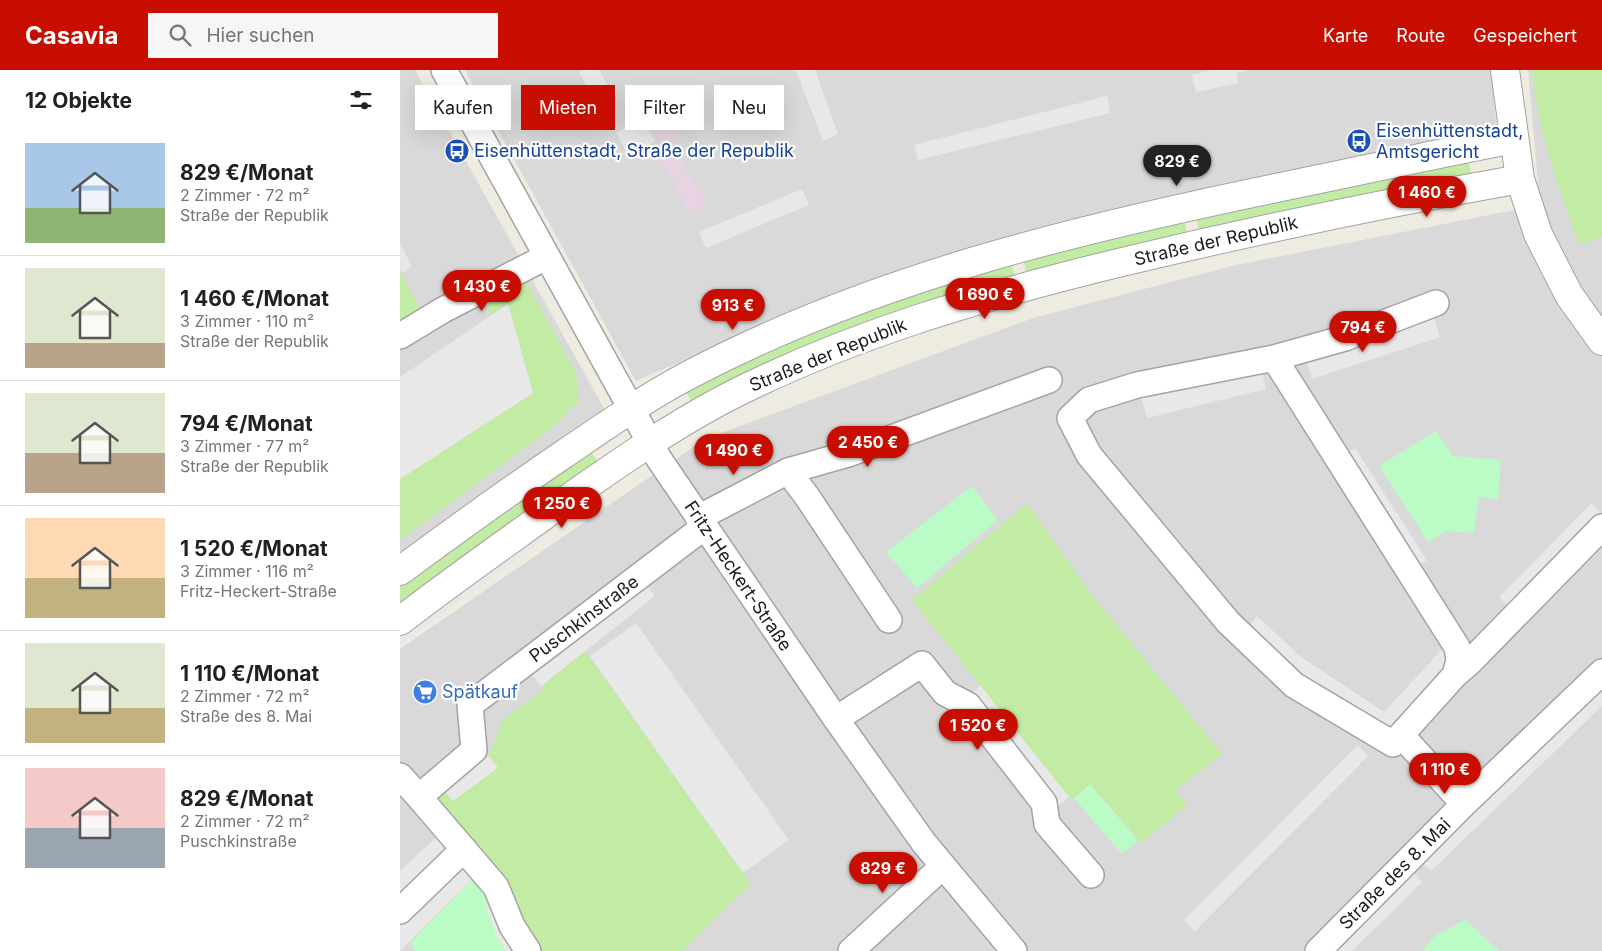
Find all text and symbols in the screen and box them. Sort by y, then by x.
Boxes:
search box [148,13,498,58]
text: Casavia [25,21,118,50]
icon: search [166,21,194,49]
text: Hier suchen [206,24,314,47]
text: Karte [1323,25,1368,46]
text: Route [1396,25,1445,46]
text: Gespeichert [1473,25,1577,46]
chip: Kaufen [415,85,511,130]
chip: Mieten [521,85,615,130]
chip: Filter [625,85,704,130]
chip: Neu [714,85,784,130]
icon: filters [347,86,375,114]
text: 12 Objekte [25,88,132,113]
place label: Eisenhüttenstadt, Amtsgericht [1376,120,1523,162]
bus stop icon: Eisenhüttenstadt, Amtsgericht [1346,128,1372,154]
bus stop icon: Eisenhüttenstadt, Straße der Republik [444,138,470,164]
place label: Eisenhüttenstadt, Straße der Republik [474,140,794,161]
pin: 829 € [1142,144,1212,187]
text: 829 € [1154,151,1200,171]
text: 829 €/Monat [180,160,313,185]
icon: home [65,163,125,223]
pin: 1 460 € [1381,176,1473,218]
text: 1 460 € [1398,182,1456,202]
text: 2 Zimmer · 72 m² [180,185,310,205]
text: Straße der Republik [180,205,329,225]
street label: Straße der Republik [1132,211,1300,270]
pin: 1 430 € [436,270,528,312]
text: 1 430 € [453,276,511,296]
pin: 1 690 € [939,278,1031,320]
text: 1 690 € [957,284,1014,304]
text: 1 460 €/Monat [180,286,329,311]
icon: home [65,288,125,348]
pin: 913 € [698,288,768,331]
text: 913 € [712,295,754,315]
pin: 794 € [1328,310,1398,353]
text: 3 Zimmer · 110 m² [180,311,314,331]
street label: Straße der Republik [746,313,909,396]
text: 794 € [1340,317,1386,337]
text: Straße der Republik [180,331,329,351]
text: 794 €/Monat [180,411,313,436]
icon: home [65,413,125,473]
pin: 2 450 € [822,426,914,468]
text: 2 450 € [838,432,898,452]
pin: 1 490 € [688,434,780,476]
text: 3 Zimmer · 77 m² [180,436,309,456]
text: 1 490 € [705,440,763,460]
text: Straße der Republik [180,456,329,476]
pin: 1 250 € [516,486,608,529]
text: 1 250 € [534,493,590,513]
street label: Fritz-Heckert-Straße [680,497,796,655]
text: 1 520 €/Monat [180,536,328,561]
icon: home [65,538,125,598]
text: 3 Zimmer · 116 m² [180,561,314,581]
street label: Puschkinstraße [525,571,642,666]
text: Fritz-Heckert-Straße [180,581,337,601]
text: 1 110 €/Monat [180,661,319,686]
icon: home [65,663,125,723]
supermarket icon: Spätkauf [412,679,438,705]
place label: Spätkauf [442,681,518,702]
text: 2 Zimmer · 72 m² [180,686,310,706]
text: Straße des 8. Mai [180,706,312,726]
pin: 1 520 € [932,708,1024,751]
text: 1 520 € [950,715,1006,735]
pin: 1 110 € [1399,752,1491,795]
text: 1 110 € [1420,759,1470,779]
text: 829 €/Monat [180,786,313,811]
icon: home [65,788,125,848]
text: 2 Zimmer · 72 m² [180,811,310,831]
street label: Straße des 8. Mai [1335,814,1455,934]
text: Puschkinstraße [180,831,297,851]
pin: 829 € [848,852,918,894]
text: 829 € [860,858,906,878]

